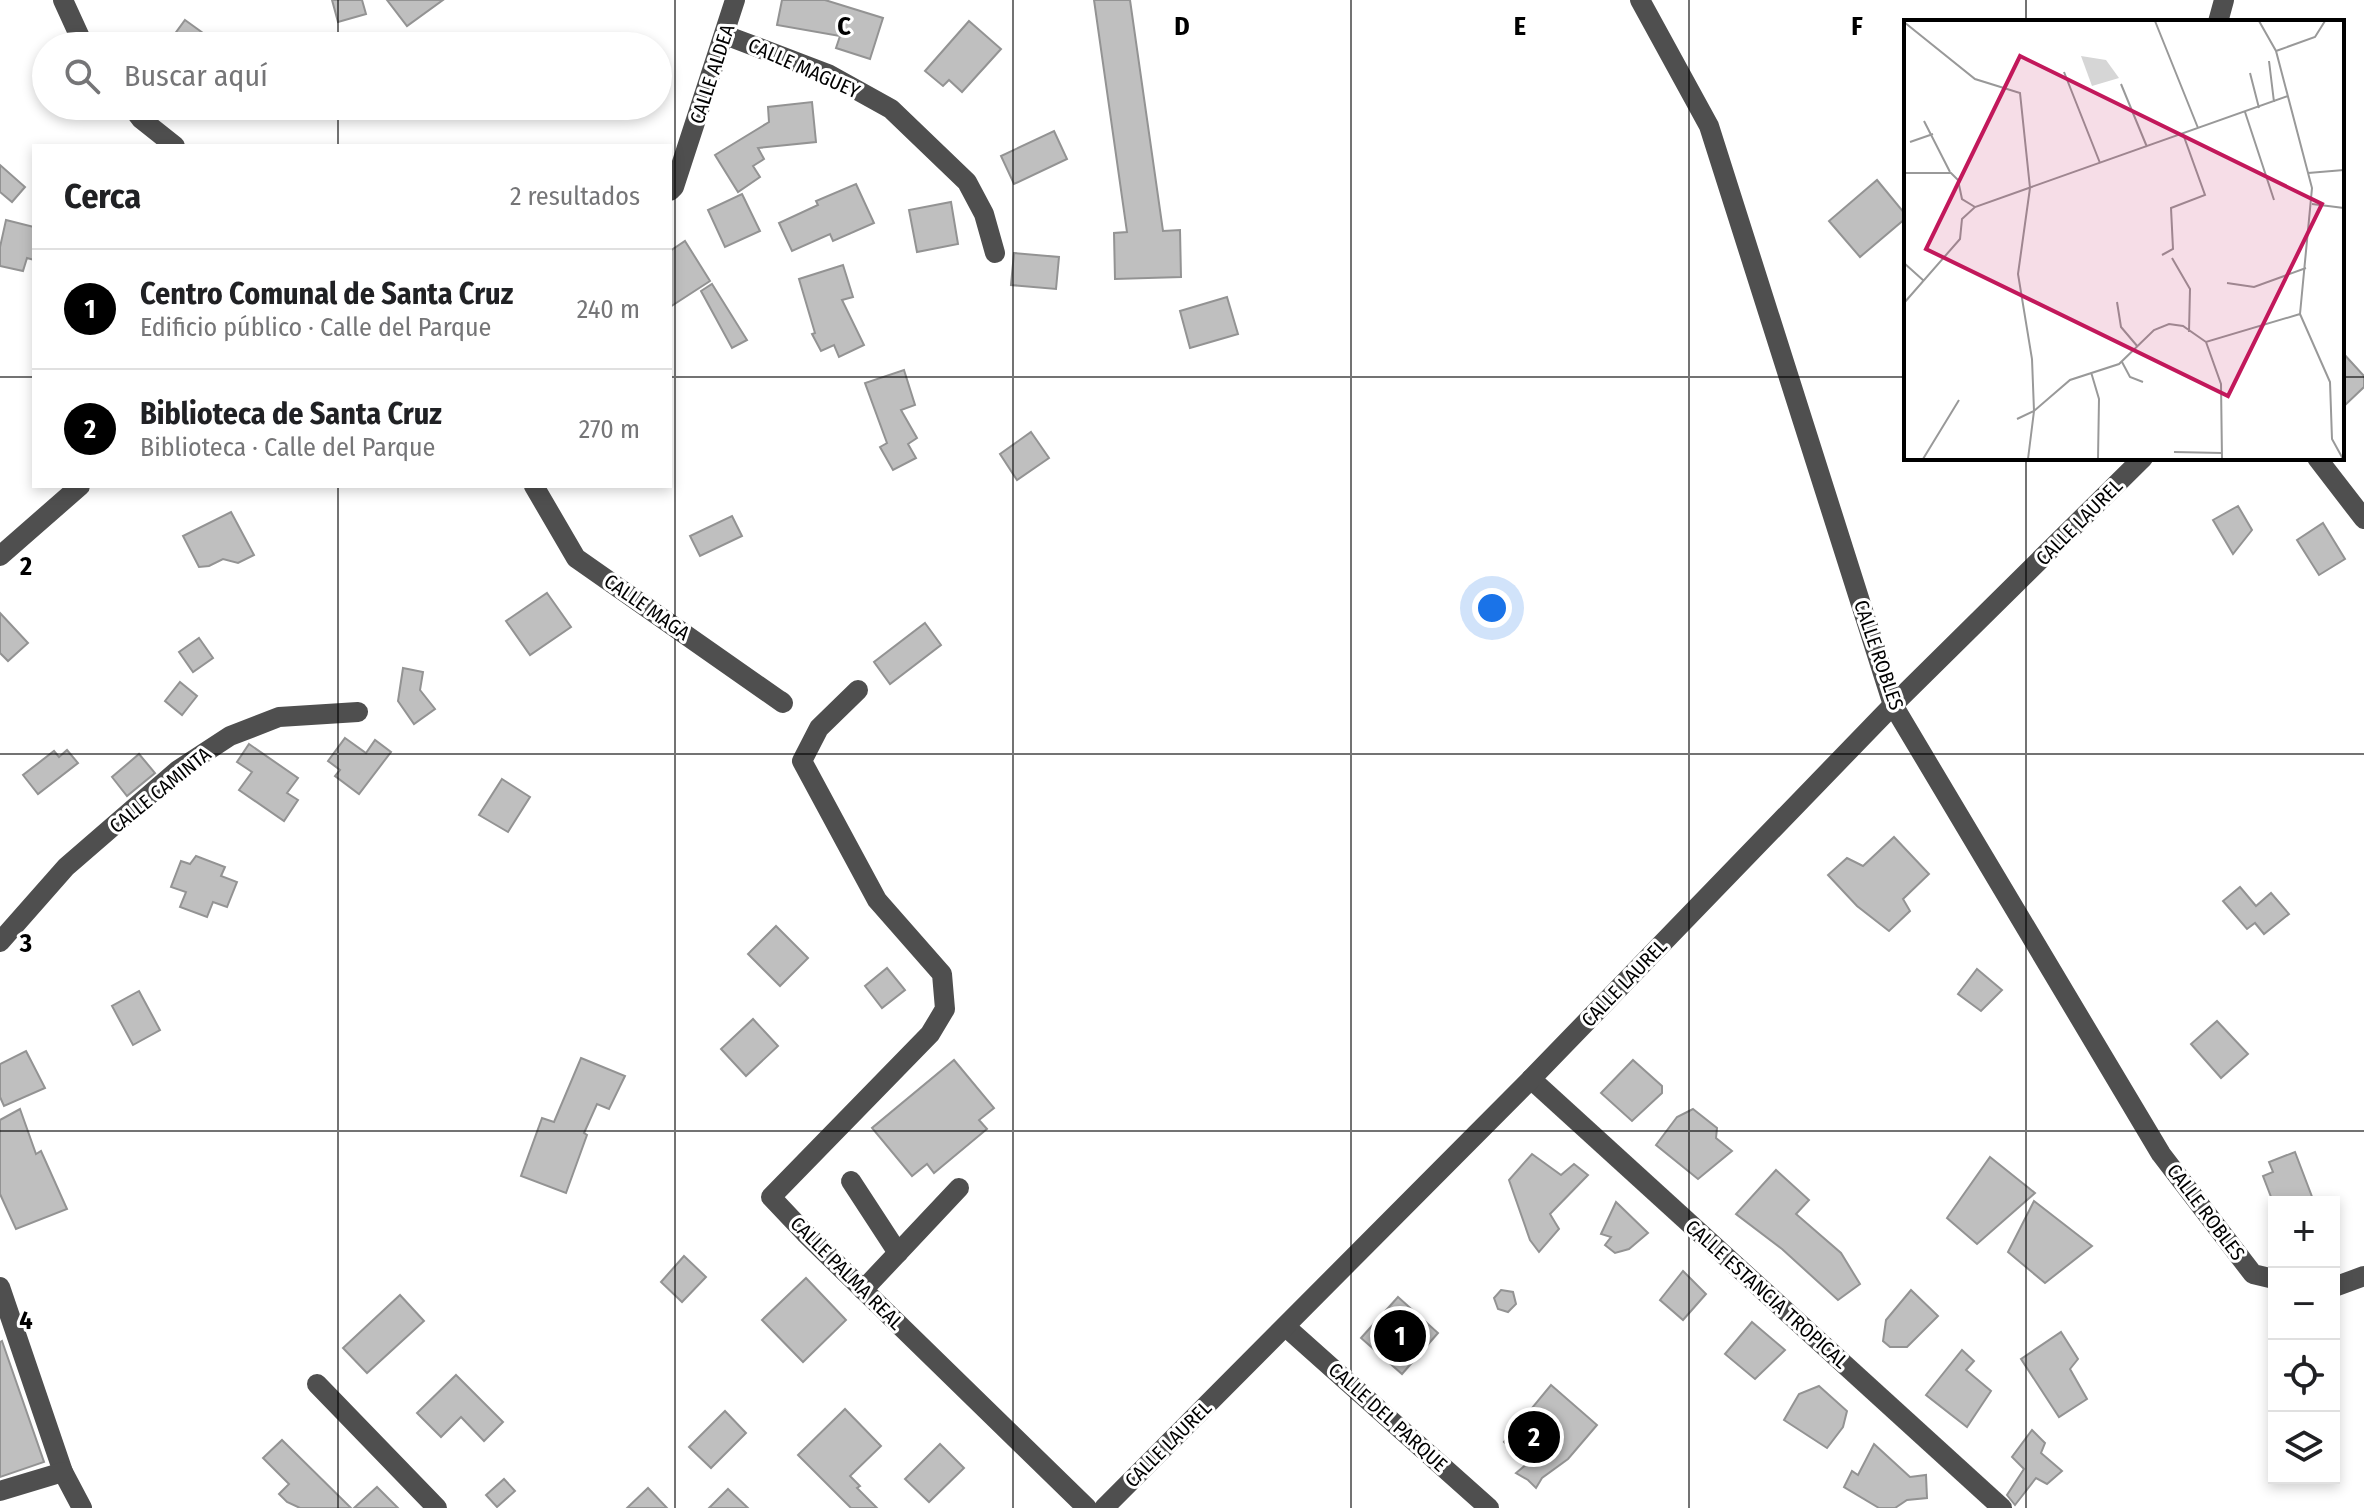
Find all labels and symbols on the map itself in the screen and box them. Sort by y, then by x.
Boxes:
text: C [837,11,851,42]
text: D [1174,11,1190,42]
text: E [1514,11,1526,42]
text: F [1851,11,1863,42]
inset map [1904,20,2344,460]
street label: CALLE ALDEA [685,21,740,127]
street label: CALLE MAGUEY [745,33,863,103]
street label: CALLE LAUREL [2031,474,2127,570]
text: 2 [19,551,32,582]
street label: CALLE MAGA [600,569,695,645]
your location [1472,588,1512,628]
street label: CALLE ROBLES [1849,597,1909,713]
street label: CALLE CAMINTA [104,742,216,838]
text: 3 [19,928,32,959]
street label: CALLE LAUREL [1576,934,1672,1032]
street label: CALLE ROBLES [2162,1159,2250,1265]
street label: CALLE PALMA REAL [785,1211,909,1335]
street label: CALLE ESTANCIA TROPICAL [1681,1215,1853,1373]
text: 4 [19,1305,33,1336]
pin: 1 [1374,1306,1426,1366]
street label: CALLE DEL PARQUE [1324,1357,1452,1477]
street label: CALLE LAUREL [1120,1396,1216,1492]
pin: 2 [1508,1407,1560,1467]

